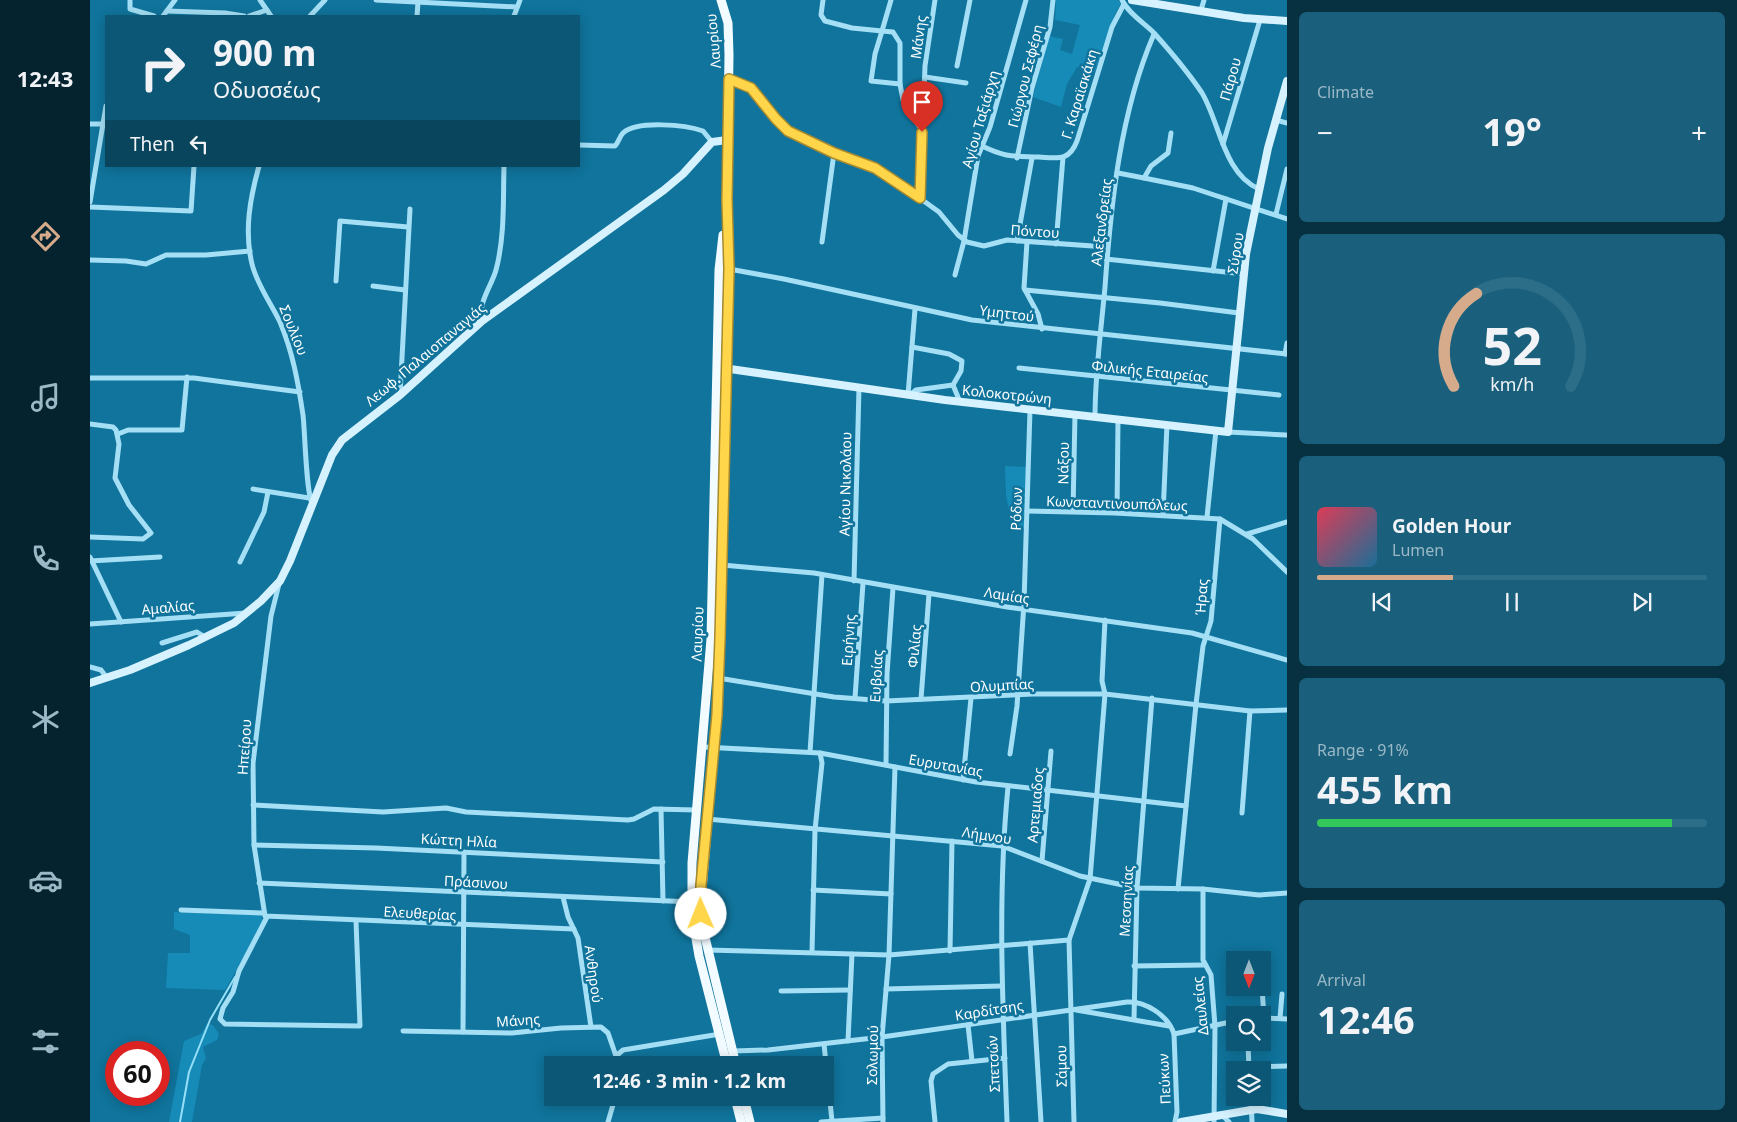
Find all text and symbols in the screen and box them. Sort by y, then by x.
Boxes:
street label: Λαυρίου [701,13,725,69]
street label: Μάνης [906,14,930,60]
street label: Γιώργου Σεφέρη [1003,22,1047,130]
text: 900 m [213,29,316,76]
icon: right [130,35,195,100]
street label: Γ. Καραϊσκάκη [1056,47,1102,141]
street label: Πάρου [1215,55,1245,103]
text: 12:43 [17,63,73,93]
street label: Αγίου Ταξιάρχη [957,68,1003,170]
text: Οδυσσέως [213,74,321,104]
pin [901,81,943,132]
text: Climate [1317,81,1374,103]
icon: arrive [908,88,936,116]
text: 19° [1482,105,1542,157]
text: − [1317,113,1333,151]
text: + [1691,113,1707,151]
icon: left [185,130,213,158]
text: Then [130,131,175,157]
street label: Αλεξανδρείας [1086,177,1116,267]
icon: directions [28,219,63,254]
street label: Πόντου [1010,220,1060,242]
street label: Σύρου [1222,231,1248,275]
street label: Λεωφ. Παλαιοπαναγιάς [361,298,489,410]
street label: Υμηττού [979,300,1035,326]
street label: Σουλίου [275,302,313,358]
text: 52 [1482,309,1542,380]
street label: Φιλικής Εταιρείας [1091,355,1209,387]
text: km/h [1490,372,1534,396]
icon: music [28,380,63,415]
street label: Κολοκοτρώνη [961,380,1053,408]
street label: Αγίου Νικολάου [835,432,855,536]
street label: Νάξου [1053,442,1073,484]
street label: Ρόδων [1006,487,1026,531]
street label: Κωνσταντινουπόλεως [1046,491,1188,515]
text: Golden Hour [1392,513,1511,539]
text: Lumen [1392,539,1444,561]
icon: phone [28,541,63,576]
street label: Ήρας [1190,578,1212,616]
street label: Λαμίας [983,582,1031,608]
icon: previous [1368,588,1396,616]
icon: pause [1498,588,1526,616]
icon: next [1628,588,1656,616]
street label: Αμαλίας [141,595,196,619]
street label: Λαυρίου [687,606,707,662]
street label: Ειρήνης [837,613,859,667]
street label: Φιλίας [903,623,925,668]
street label: Ευβοίας [865,649,887,703]
street label: Ολυμπίας [969,674,1035,696]
icon: climate [28,702,63,737]
street label: Ηπείρου [233,718,255,776]
text: Range · 91% [1317,739,1409,761]
street label: Ευρυτανίας [907,749,985,781]
text: 455 km [1317,763,1453,815]
street label: Αρτεμιαδος [1022,766,1048,843]
street label: Λήμνου [961,822,1013,848]
street label: Κώττη Ηλία [420,829,498,851]
icon: car [28,863,63,898]
street label: Μεσσηνίας [1115,865,1137,937]
street label: Πράσινου [443,871,509,893]
position arrow [674,887,726,939]
street label: Ελευθερίας [383,902,457,924]
street label: Ανθηρού [581,944,607,1004]
north arrow [1226,951,1271,996]
map controls [1226,951,1271,1106]
text: Arrival [1317,969,1366,991]
street label: Δαυλείας [1187,975,1213,1036]
text: 12:46 [1317,993,1415,1045]
street label: Καρδίτσης [953,995,1025,1025]
button: search [1226,1006,1271,1051]
street label: Μάνης [495,1009,541,1031]
icon: filters [28,1024,63,1059]
street label: Σολωμού [862,1025,882,1085]
street label: Σπετσών [982,1035,1004,1093]
speed limit sign: 60 [105,1041,170,1106]
street label: Σάμου [1051,1045,1071,1087]
street label: Πεύκων [1153,1053,1175,1105]
button: layers [1226,1061,1271,1106]
text: 12:46 · 3 min · 1.2 km [592,1068,786,1094]

